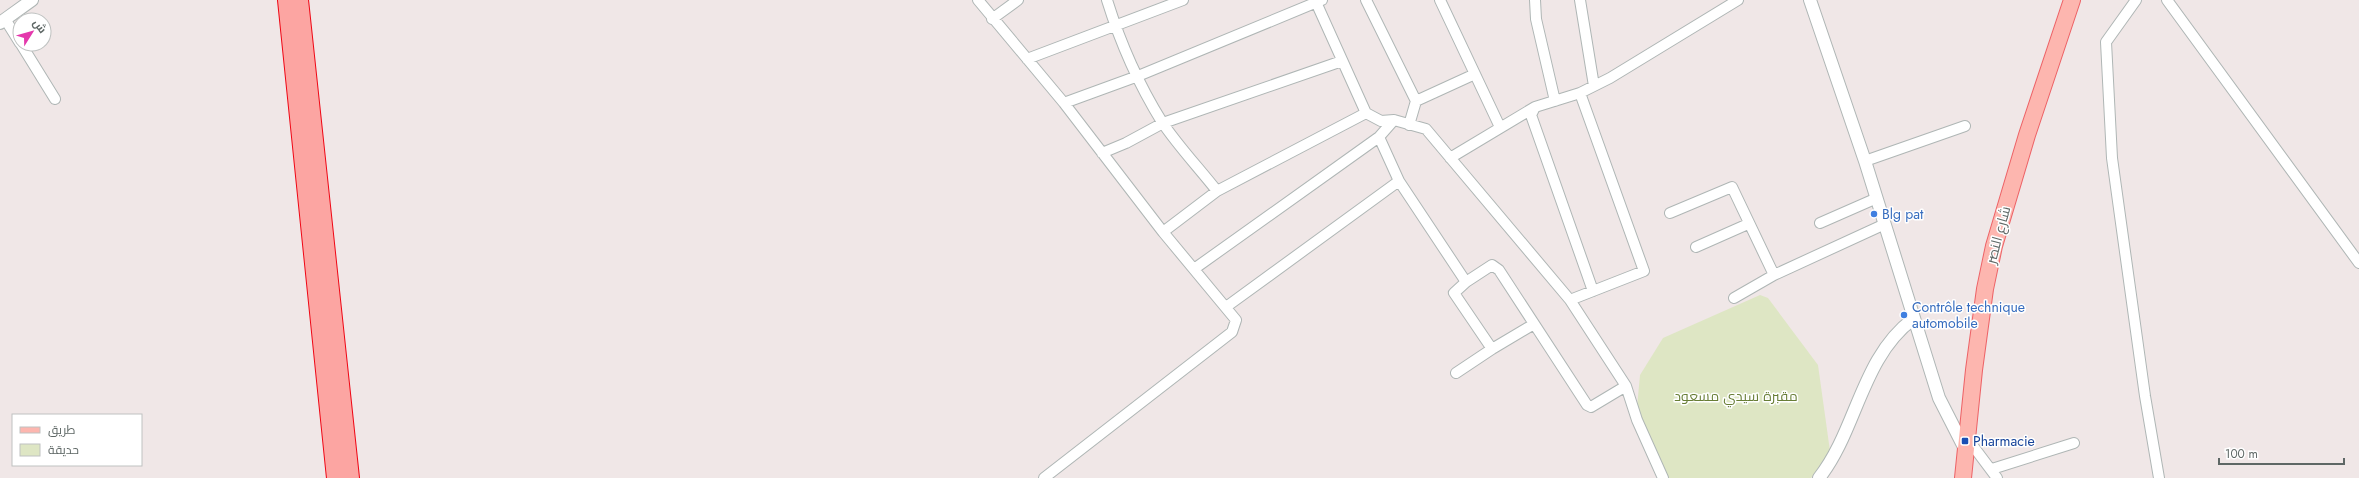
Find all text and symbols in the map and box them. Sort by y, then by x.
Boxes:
north arrow [12,12,52,52]
text: ش [29,16,51,36]
place label: Blg pat [1882,204,1924,224]
street label: شارع النصر [1980,204,2015,267]
marker: Blg pat [1869,209,1879,219]
place label: Contrôle technique automobile [1912,297,2025,333]
marker: Contrôle technique automobile [1899,310,1909,320]
park label: مقبرة سيدي مسعود [1674,386,1798,408]
legend [12,414,142,466]
text: طريق [48,421,76,439]
place label: Pharmacie [1973,431,2035,451]
marker: Pharmacie [1960,436,1970,446]
scale bar [2219,440,2344,466]
text: حديقة [48,441,79,459]
text: 100 m [2225,445,2258,463]

